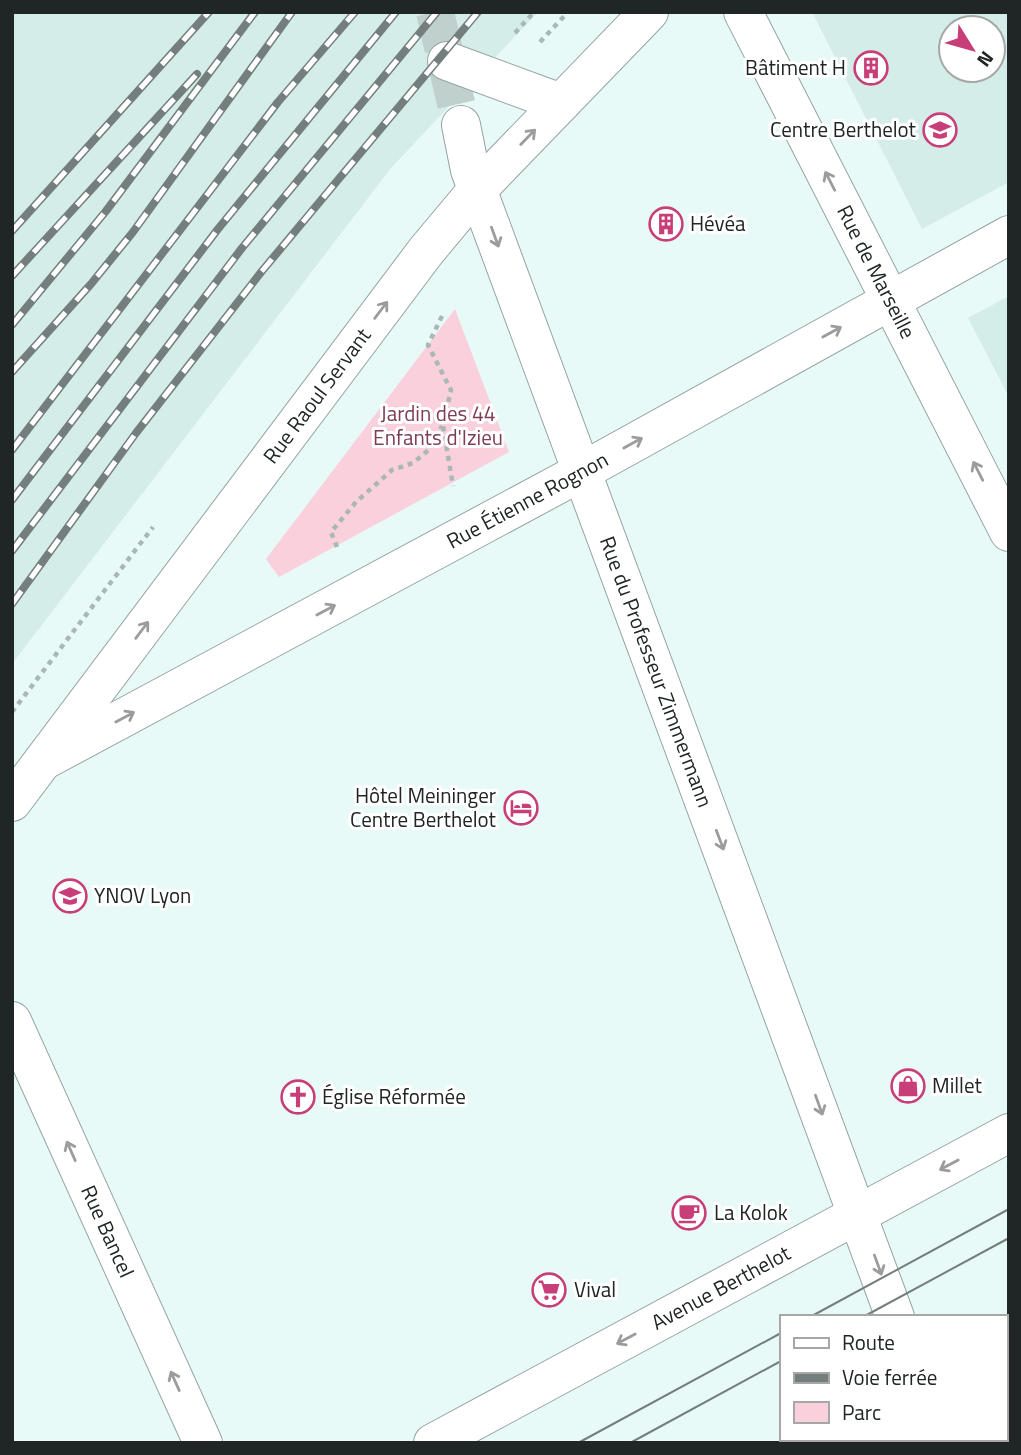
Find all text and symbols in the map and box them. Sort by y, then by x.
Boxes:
north arrow [937,14,1007,84]
text: N [970,46,1002,74]
building icon: Bâtiment H [852,49,890,87]
place label: Bâtiment H [745,51,846,83]
school or university icon: Centre Berthelot [921,111,959,149]
place label: Centre Berthelot [770,113,917,145]
one-way arrow [520,129,537,146]
one-way arrow [822,172,836,192]
street label: Rue de Marseille [829,199,924,344]
building icon: Hévéa [647,205,685,243]
place label: Hévéa [690,207,746,239]
one-way arrow [489,226,502,248]
one-way arrow [373,301,388,320]
street label: Rue Raoul Servant [255,320,378,470]
one-way arrow [821,325,842,338]
park label: Jardin des 44 Enfants d'Izieu [373,397,503,453]
one-way arrow [622,436,643,449]
street label: Rue Étienne Rognon [440,443,614,556]
one-way arrow [970,461,984,482]
street label: Rue du Professeur Zimmermann [592,531,722,811]
one-way arrow [315,602,335,616]
one-way arrow [134,621,149,640]
one-way arrow [114,710,135,723]
place label: Hôtel Meininger Centre Berthelot [350,779,497,835]
hotel icon: Hôtel Meininger Centre Berthelot [502,789,540,827]
one-way arrow [714,829,727,851]
school or university icon: YNOV Lyon [51,877,89,915]
place label: YNOV Lyon [94,879,191,911]
shop icon: Millet [889,1067,927,1105]
place label: Millet [932,1069,982,1101]
church icon: Église Réformée [279,1078,317,1116]
place label: Église Réformée [322,1080,466,1112]
one-way arrow [813,1093,826,1115]
one-way arrow [64,1141,77,1162]
one-way arrow [939,1159,960,1173]
street label: Rue Bancel [73,1180,143,1283]
cafe icon: La Kolok [670,1194,708,1232]
place label: La Kolok [714,1196,788,1228]
street label: Avenue Berthelot [645,1236,796,1338]
one-way arrow [873,1254,885,1276]
supermarket icon: Vival [530,1271,568,1309]
place label: Vival [574,1273,616,1305]
legend [780,1315,1007,1441]
text: Route [842,1326,895,1358]
one-way arrow [617,1333,637,1347]
text: Voie ferrée [842,1361,937,1393]
one-way arrow [168,1370,181,1392]
text: Parc [842,1396,881,1428]

